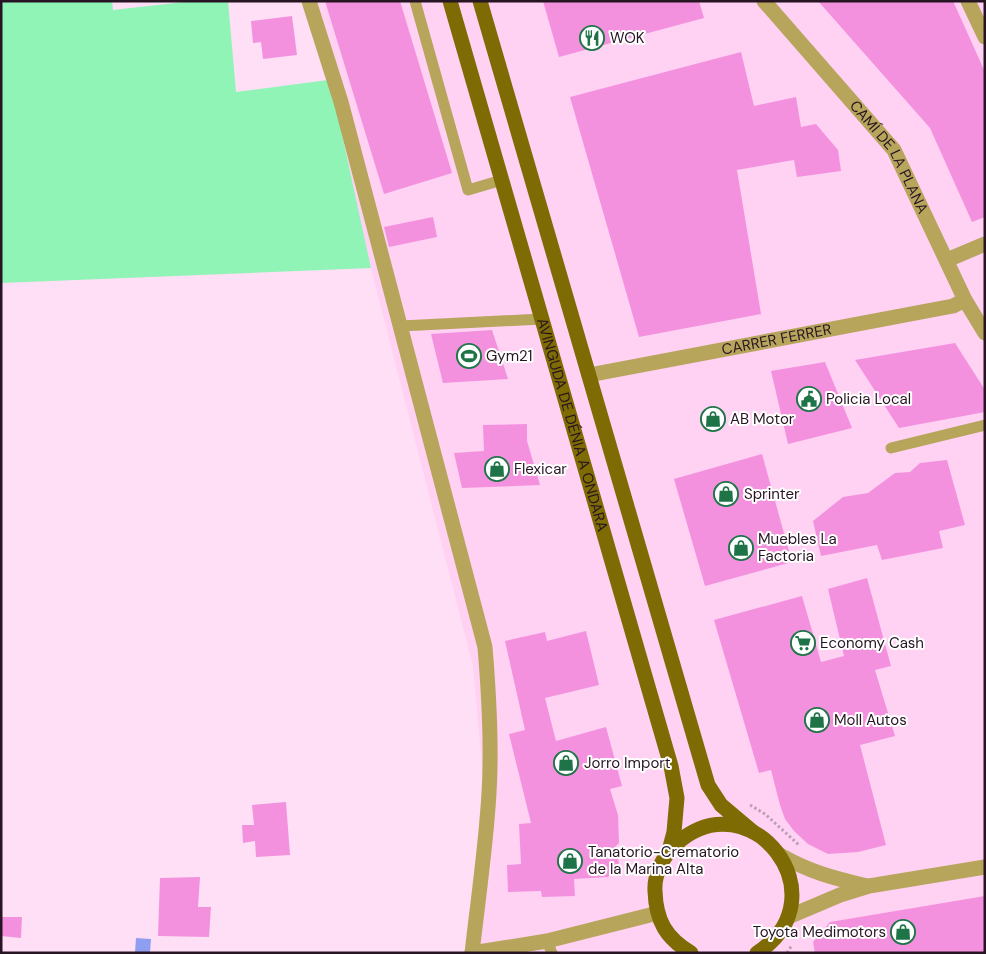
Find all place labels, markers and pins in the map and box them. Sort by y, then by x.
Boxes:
restaurant icon: WOK [579,25,605,51]
place label: WOK [610,28,645,48]
sports icon: Gym21 [456,343,482,369]
place label: Gym21 [486,346,532,366]
public building icon: Policia Local [796,386,822,412]
place label: Policia Local [826,389,911,409]
shop icon: AB Motor [700,406,726,432]
place label: AB Motor [730,409,795,429]
shop icon: Flexicar [484,456,510,482]
place label: Flexicar [514,459,567,479]
shop icon: Sprinter [713,481,739,507]
place label: Sprinter [744,484,800,504]
place label: Muebles La Factoria [758,529,837,566]
shop icon: Muebles La Factoria [728,535,754,561]
supermarket icon: Economy Cash [790,630,816,656]
place label: Economy Cash [820,633,924,653]
shop icon: Moll Autos [804,707,830,733]
place label: Moll Autos [834,710,907,730]
shop icon: Jorro Import [553,750,579,776]
place label: Jorro Import [584,753,671,773]
place label: Tanatorio-Crematorio de la Marina Alta [588,842,739,879]
shop icon: Tanatorio-Crematorio de la Marina Alta [557,848,583,874]
shop icon: Toyota Medimotors [890,919,916,945]
place label: Toyota Medimotors [753,922,886,942]

